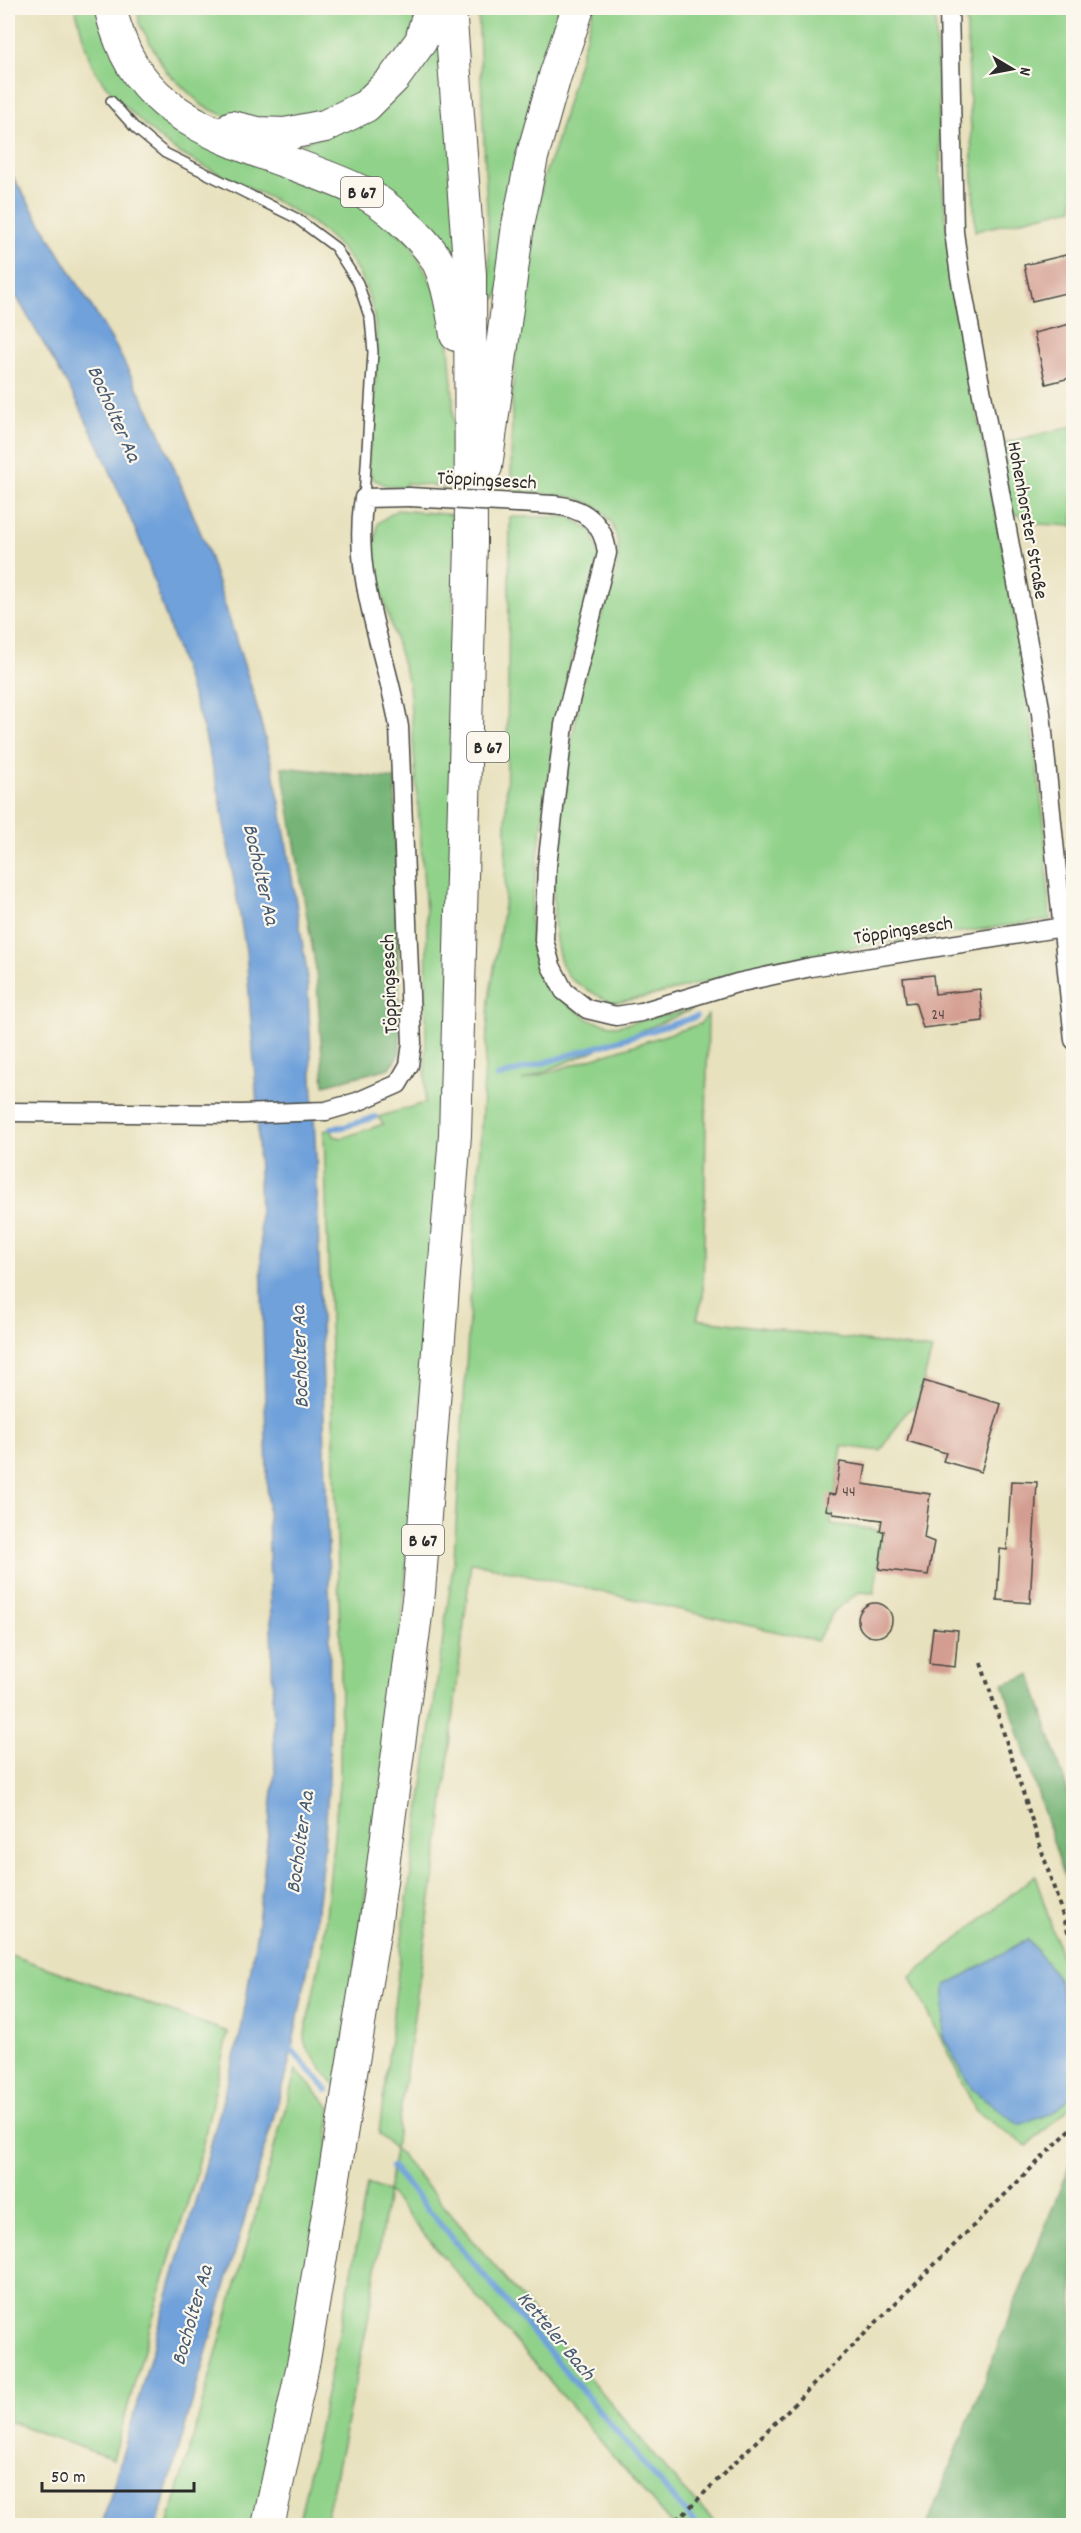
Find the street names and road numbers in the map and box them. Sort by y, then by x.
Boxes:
road number: B 67 [341,177,383,207]
street label: Hohenhorster Straße [998,439,1054,602]
street label: Töppingsesch [436,465,537,499]
road number: B 67 [467,732,509,762]
street label: Töppingsesch [852,910,955,954]
street label: Töppingsesch [375,934,407,1034]
road number: B 67 [402,1525,444,1555]

